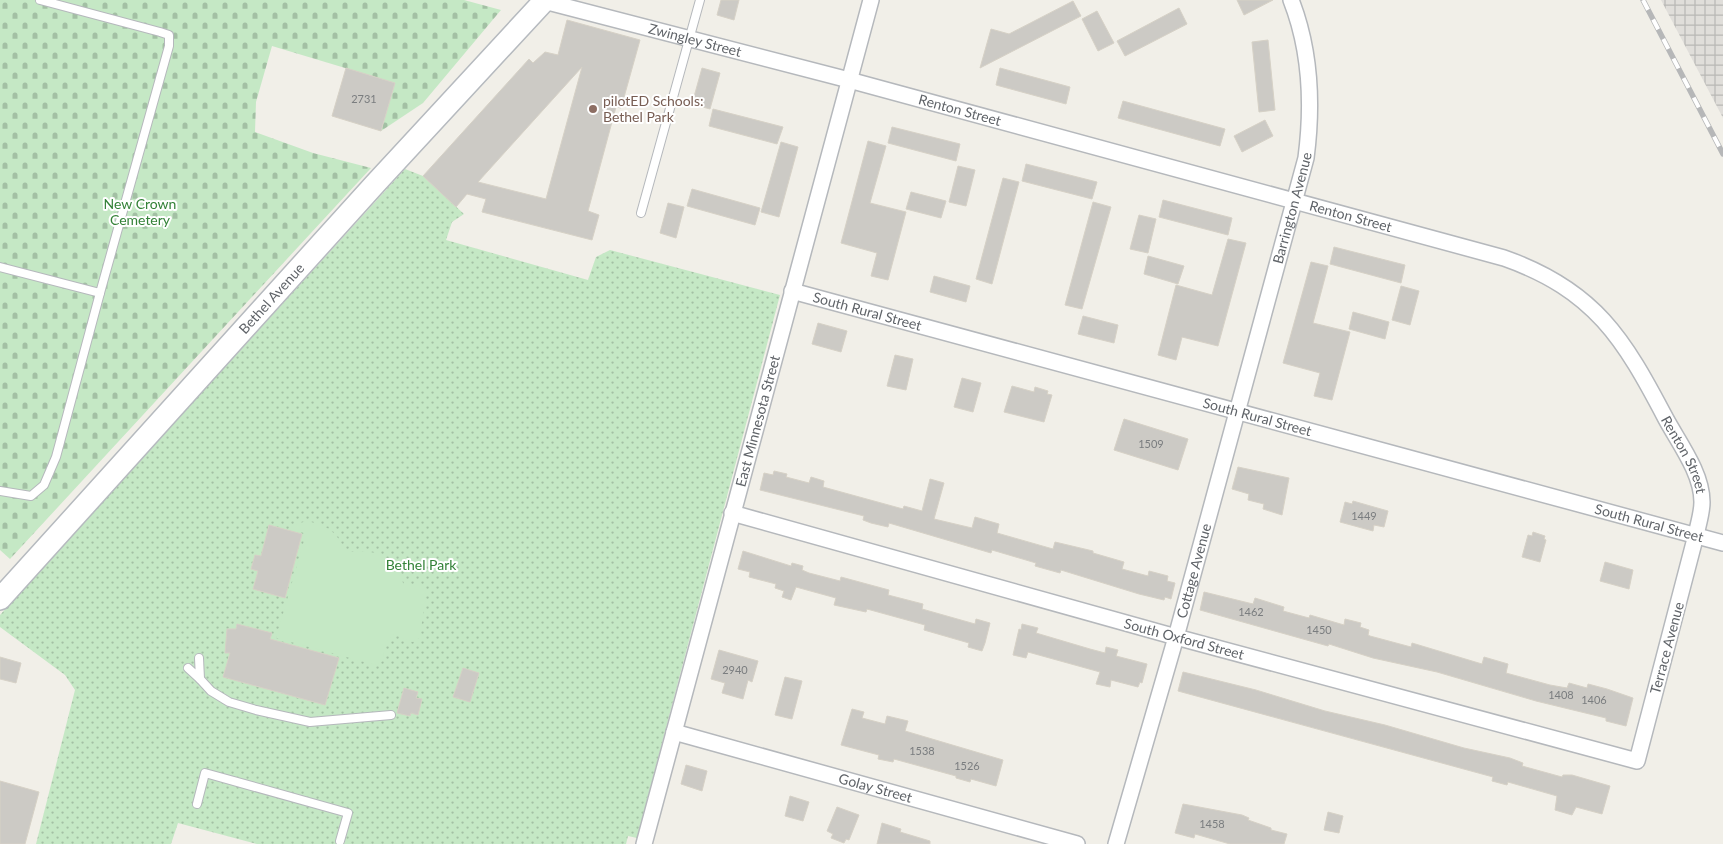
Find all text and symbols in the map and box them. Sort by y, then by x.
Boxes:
street label: Zwingley Street [647,19,743,60]
street label: Renton Street [917,90,1003,129]
house number: 2731 [351,92,377,105]
place label: pilotED Schools: Bethel Park [603,92,703,125]
marker: pilotED Schools: Bethel Park [587,103,599,115]
street label: Barrington Avenue [1269,151,1315,266]
park label: New Crown Cemetery [104,195,176,228]
street label: Renton Street [1308,197,1394,235]
street label: Bethel Avenue [235,259,307,337]
street label: South Rural Street [811,288,924,334]
street label: East Minnesota Street [731,353,783,488]
street label: South Rural Street [1201,394,1314,439]
street label: Renton Street [1658,413,1710,495]
house number: 1509 [1138,437,1164,450]
street label: South Rural Street [1593,500,1705,545]
house number: 1449 [1351,509,1377,522]
street label: Cottage Avenue [1172,521,1214,620]
park label: Bethel Park [386,556,457,573]
street label: Terrace Avenue [1646,600,1687,696]
house number: 1462 [1238,605,1264,618]
street label: South Oxford Street [1122,614,1246,663]
house number: 1450 [1306,623,1332,636]
house number: 2940 [722,663,748,676]
house number: 1408 [1548,688,1574,701]
house number: 1406 [1581,693,1607,706]
house number: 1538 [909,744,935,757]
house number: 1526 [954,759,980,772]
street label: Golay Street [837,769,914,806]
house number: 1458 [1199,817,1225,830]

